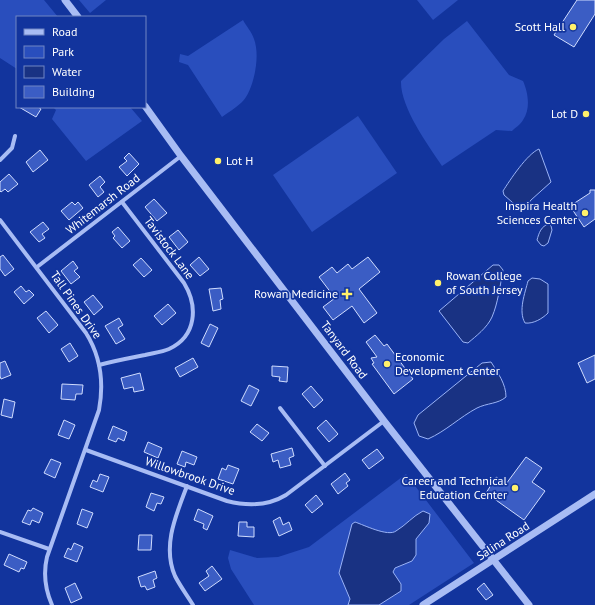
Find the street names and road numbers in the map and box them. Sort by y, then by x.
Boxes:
street label: Whitemarsh Road [63,170,143,237]
street label: Tavistock Lane [141,213,198,282]
street label: Tall Pines Drive [48,268,105,341]
street label: Tanyard Road [318,318,371,382]
street label: Willowbrook Drive [143,453,237,498]
street label: Salina Road [473,518,532,563]

